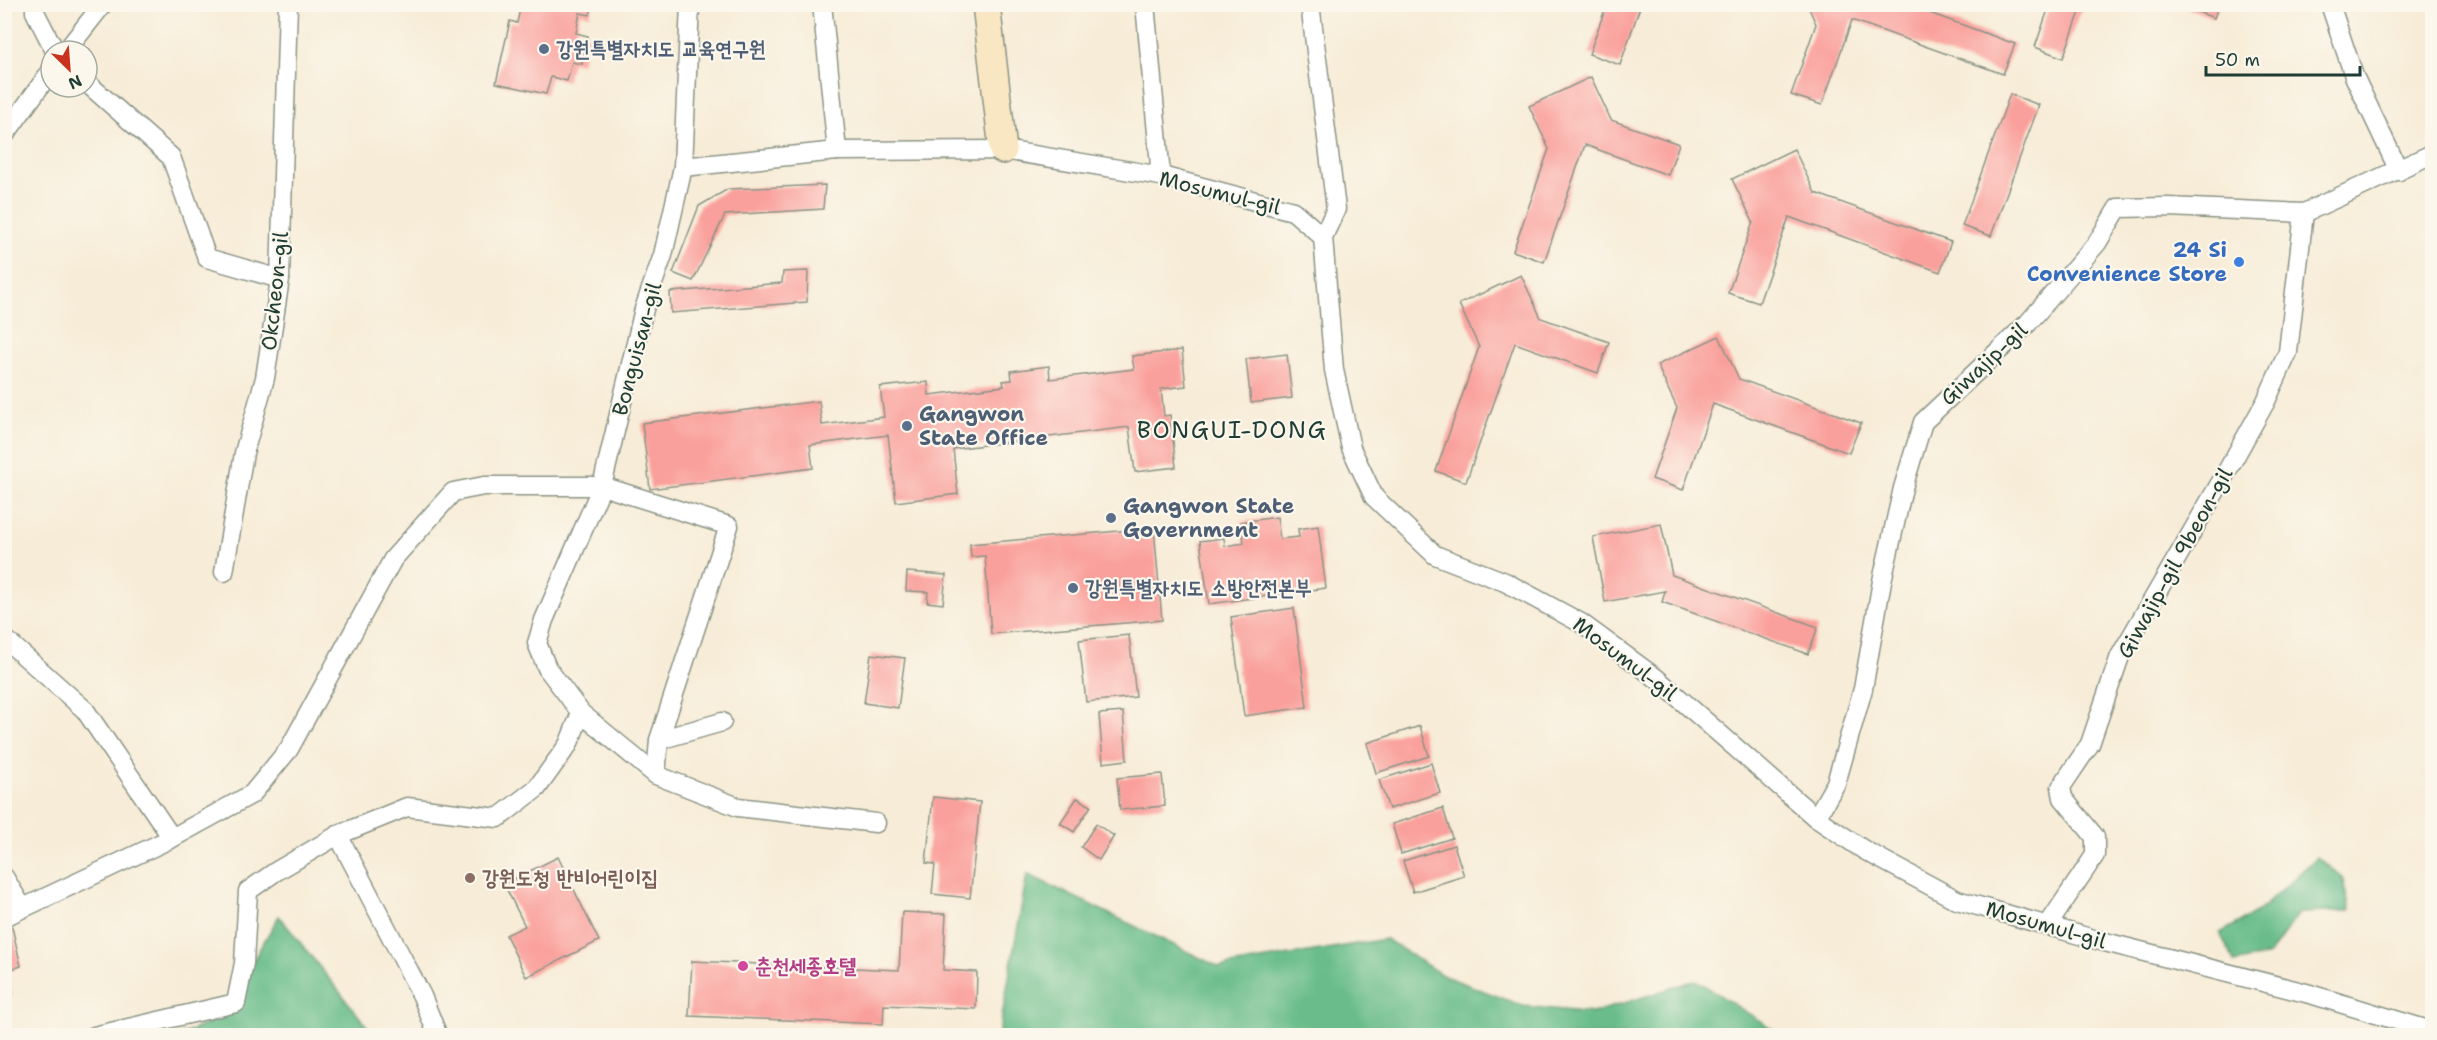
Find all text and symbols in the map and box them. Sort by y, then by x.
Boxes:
place label: 강원특별자치도 교육연구원 [556,35,766,63]
north arrow [39,39,99,99]
scale bar [2206,39,2360,77]
marker: 강원특별자치도 교육연구원 [537,42,551,56]
text: 50 m [2215,48,2260,72]
text: N [65,70,85,94]
street label: Mosumul-gil [1156,164,1284,222]
street label: Okcheon-gil [255,229,295,352]
place label: 24 Si Convenience Store [2027,236,2227,288]
marker: 24 Si Convenience Store [2232,255,2246,269]
street label: Bonguisan-gil [606,278,668,419]
street label: Giwajip-gil [1934,316,2034,412]
place label: Gangwon State Office [919,400,1048,452]
district label: BONGUI-DONG [1137,414,1327,446]
marker: Gangwon State Office [900,419,914,433]
street label: Giwajip-gil 9beon-gil [2111,462,2239,663]
place label: Gangwon State Government [1123,492,1294,544]
marker: Gangwon State Government [1104,511,1118,525]
place label: 강원특별자치도 소방안전본부 [1085,574,1312,602]
marker: 강원특별자치도 소방안전본부 [1066,581,1080,595]
street label: Mosumul-gil [1567,610,1684,708]
place label: 강원도청 반비어린이집 [482,864,658,892]
marker: 강원도청 반비어린이집 [463,871,477,885]
street label: Mosumul-gil [1982,894,2110,956]
place label: 춘천세종호텔 [755,952,856,980]
marker: 춘천세종호텔 [736,959,750,973]

